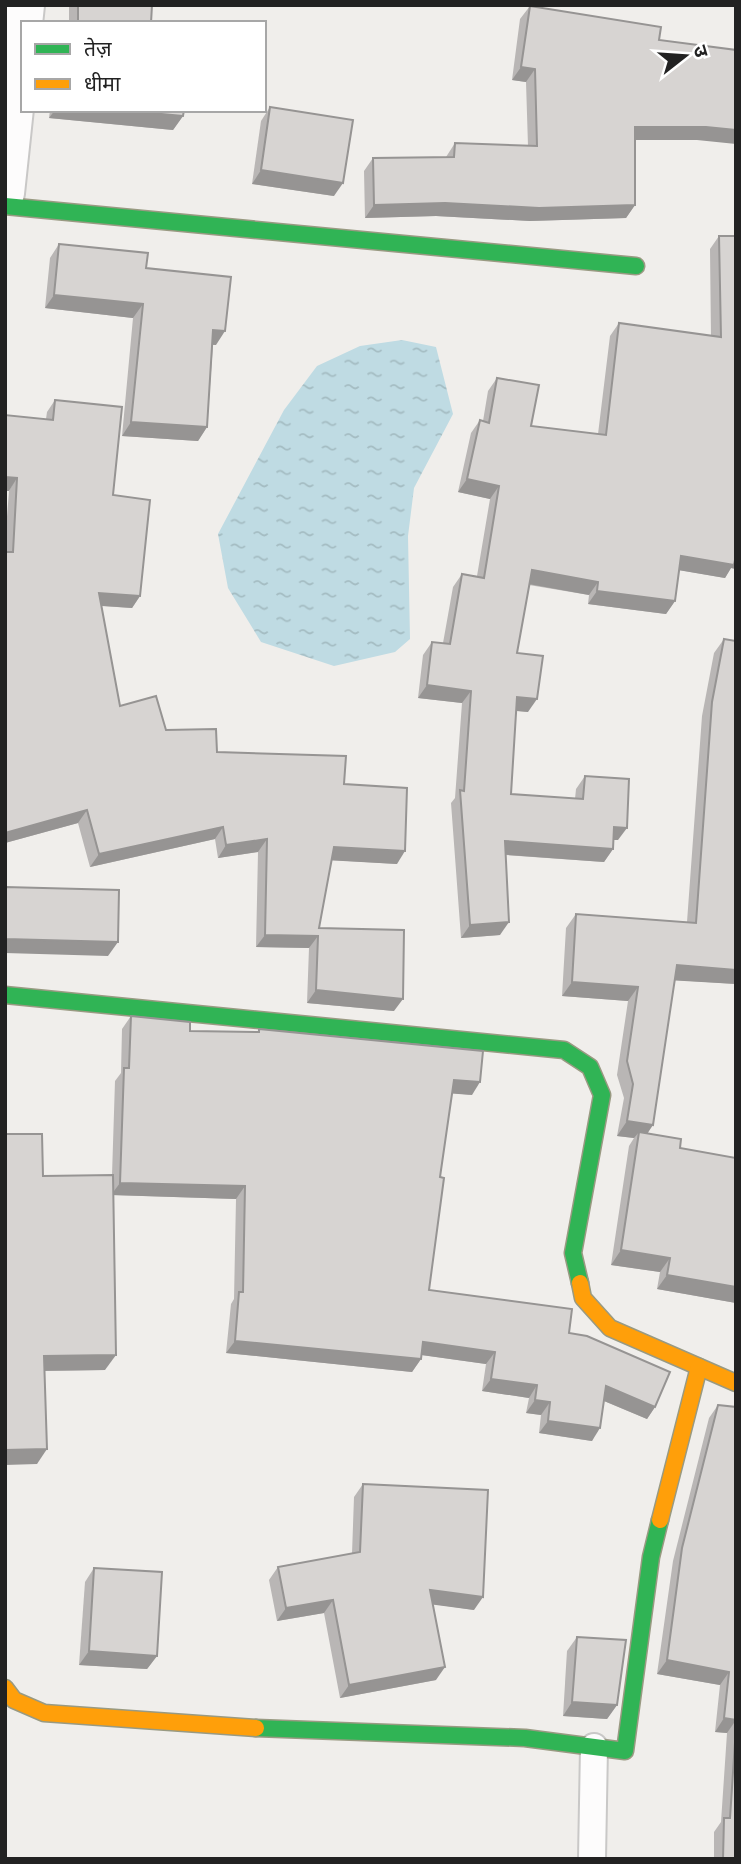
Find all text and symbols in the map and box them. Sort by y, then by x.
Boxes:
legend [21,21,266,112]
north arrow [650,21,720,91]
text: तेज़ [84,37,112,60]
text: उ [689,43,713,60]
text: धीमा [84,72,121,95]

